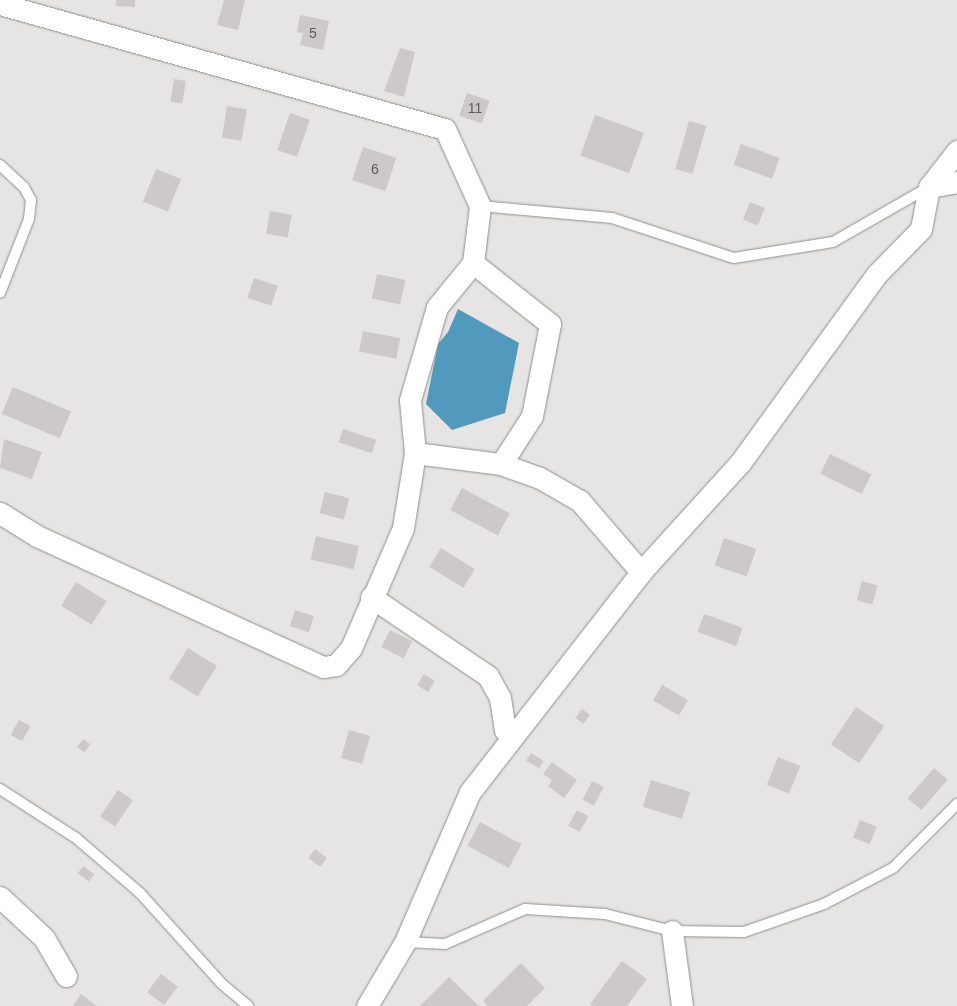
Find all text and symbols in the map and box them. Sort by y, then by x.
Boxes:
house number: 5 [309,25,317,41]
house number: 11 [468,100,482,116]
house number: 6 [371,161,379,177]

